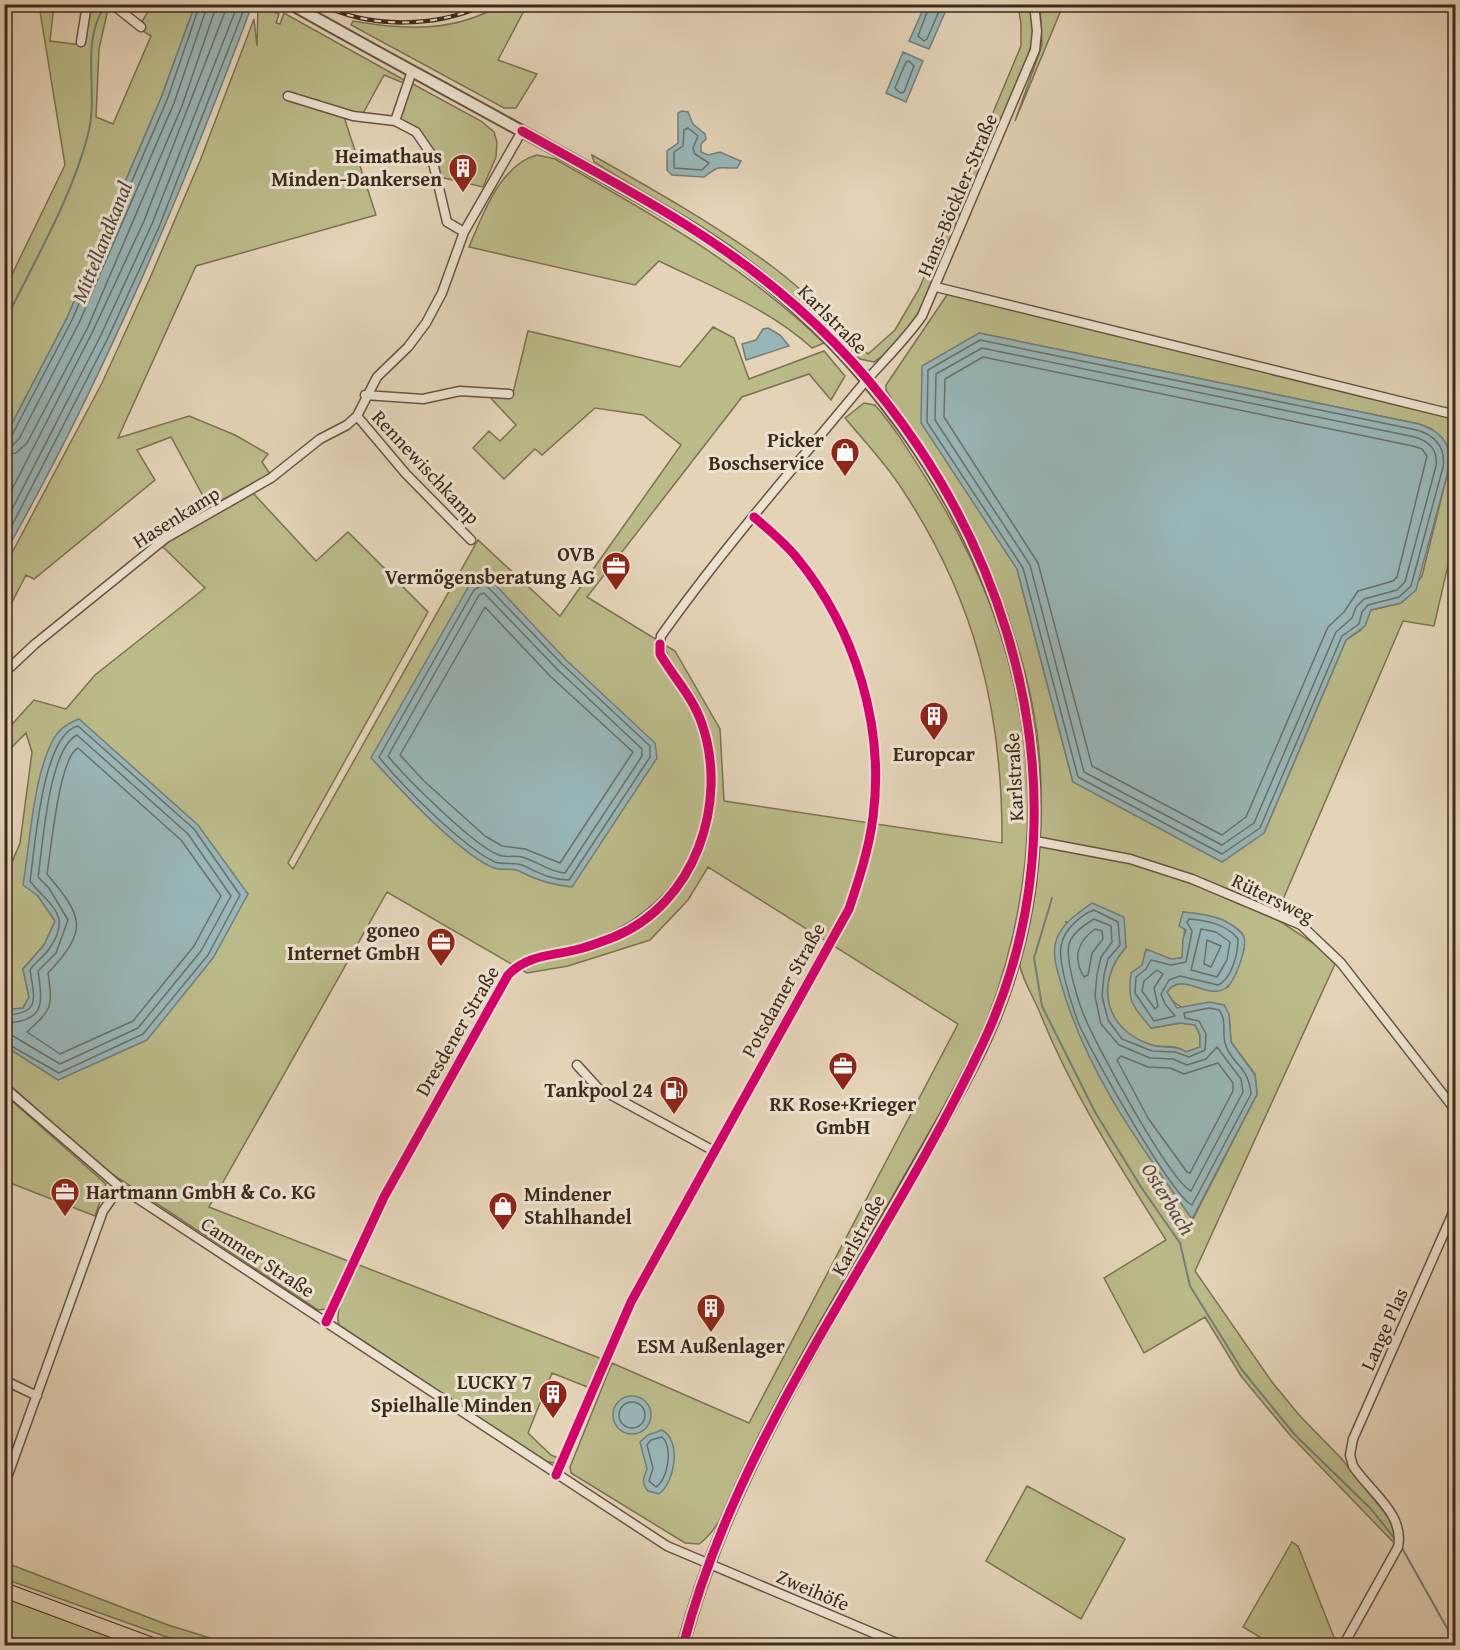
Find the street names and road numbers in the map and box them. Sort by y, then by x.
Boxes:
street label: Hans-Böckler-Straße [909,109,1004,281]
street label: Karlstraße [792,277,875,360]
street label: Rennewischkamp [366,403,487,530]
street label: Hasenkamp [126,478,225,555]
street label: Karlstraße [997,732,1030,822]
street label: Rütersweg [1227,865,1319,930]
street label: Potsdamer Straße [734,917,832,1062]
street label: Dresdener Straße [407,960,506,1101]
street label: Karlstraße [823,1189,892,1281]
street label: Cammer Straße [196,1209,321,1304]
street label: Lange Plas [1352,1283,1415,1375]
street label: Zweihöfe [772,1561,854,1618]

